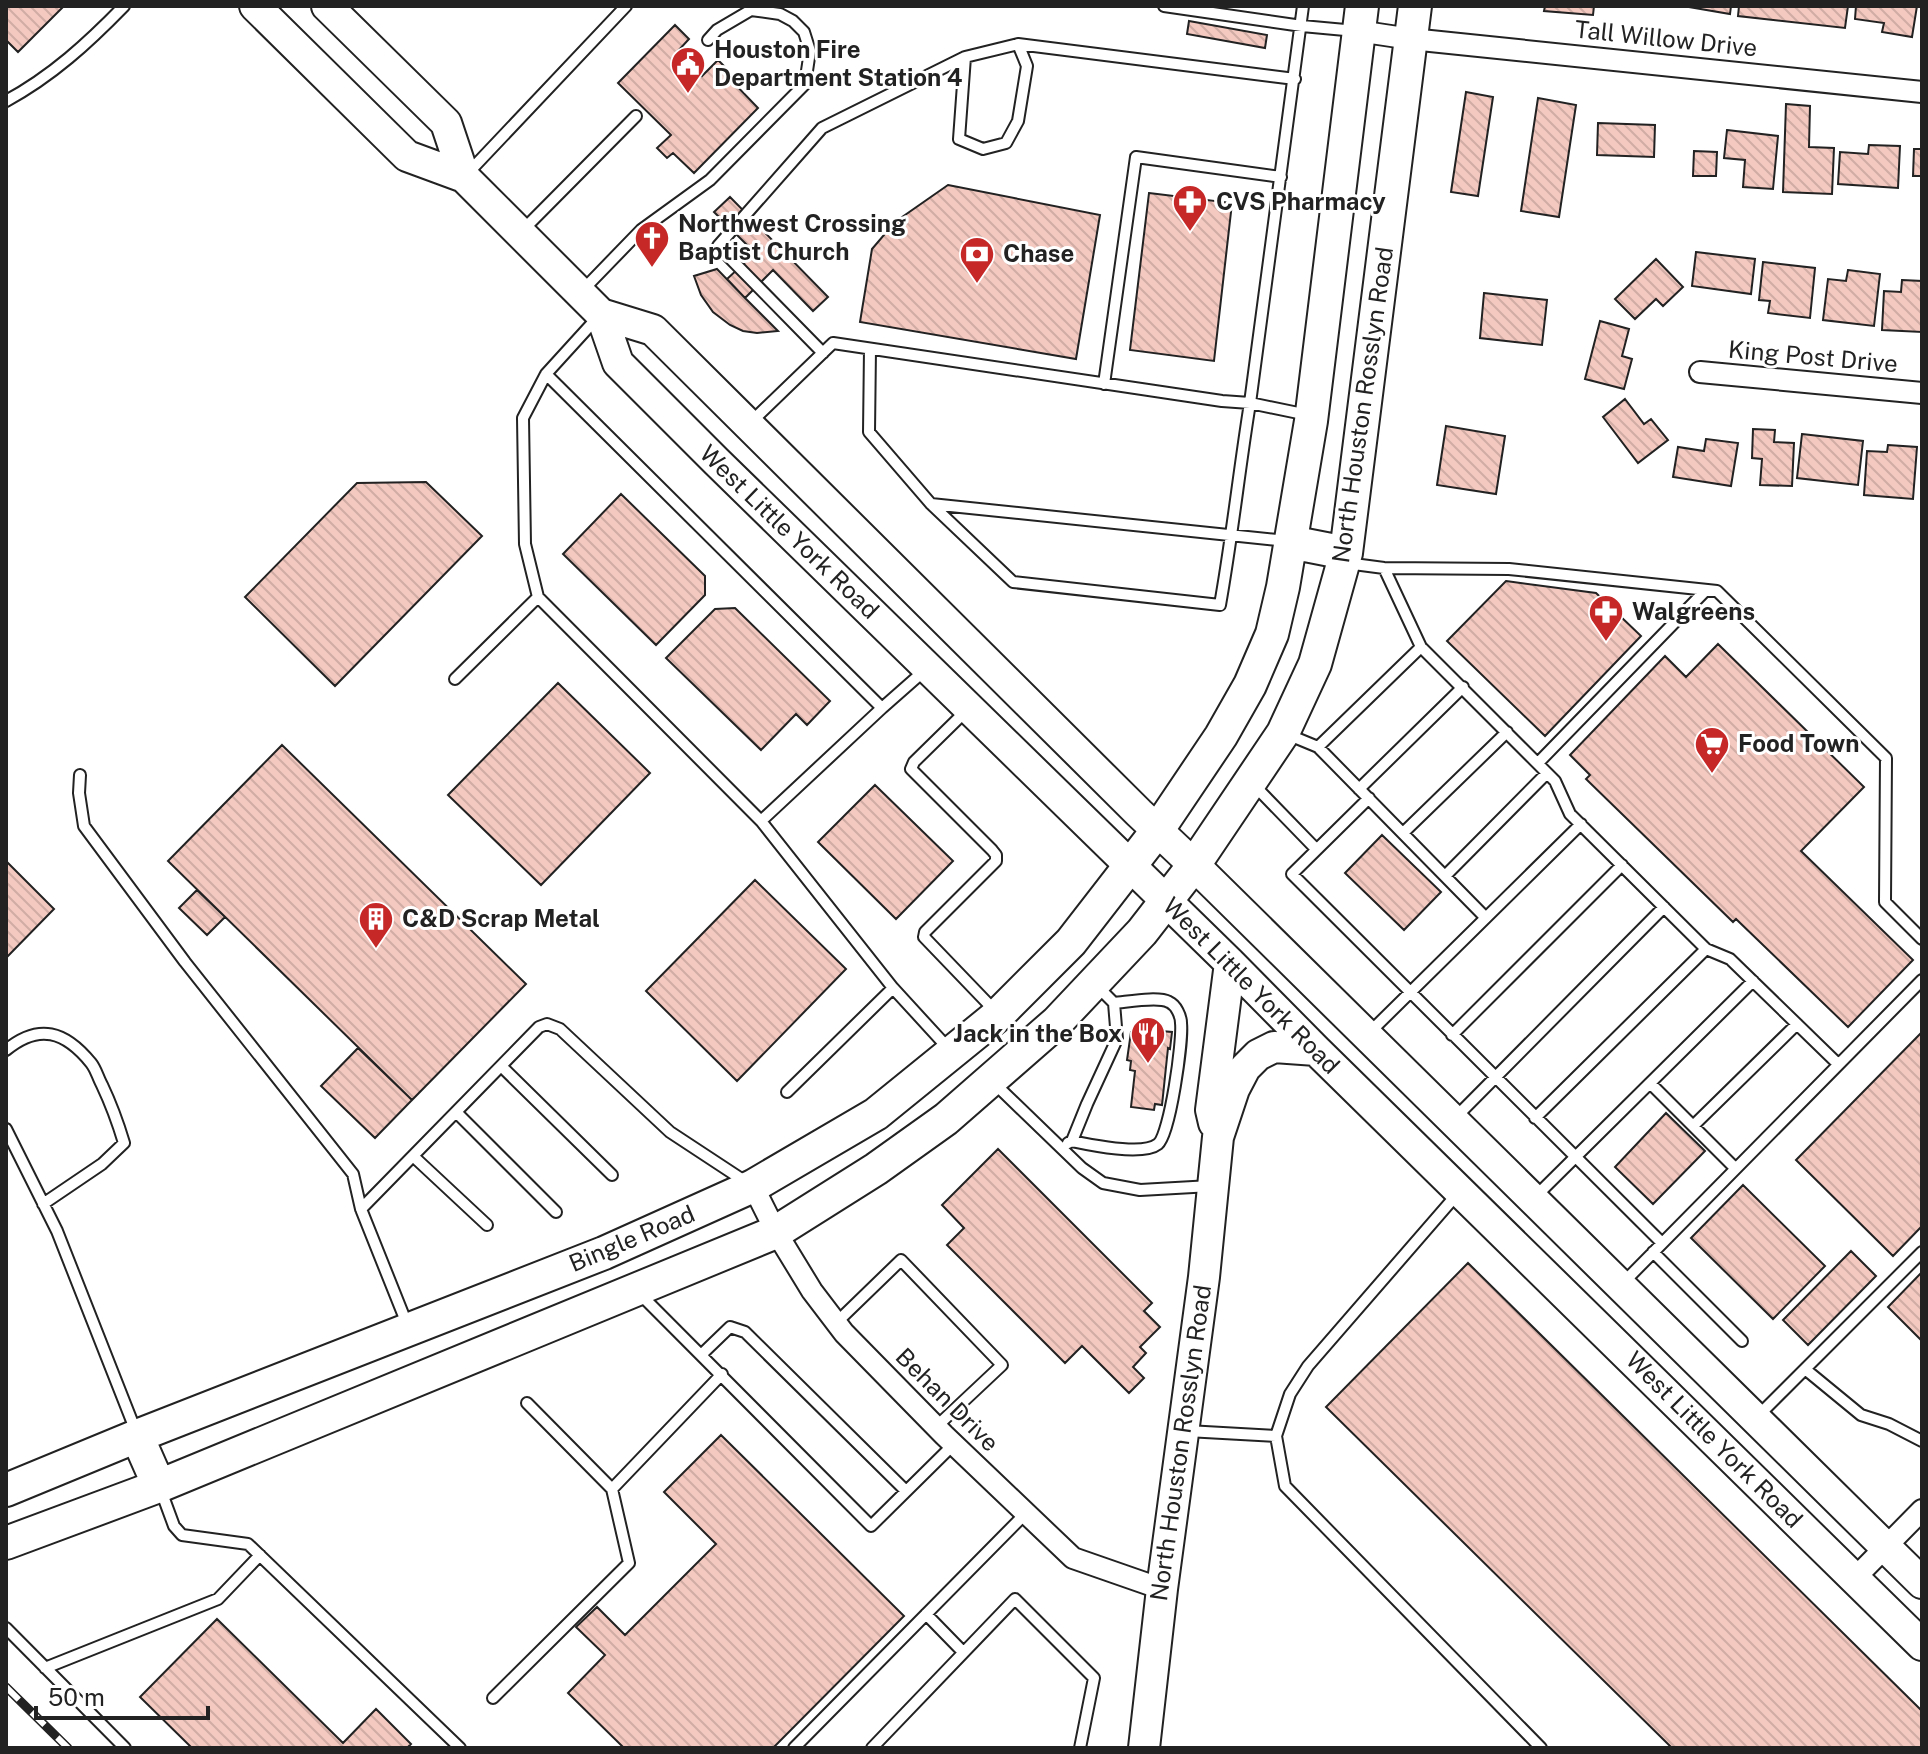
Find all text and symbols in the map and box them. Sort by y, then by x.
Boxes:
street label: Tall Willow Drive [1573,14,1759,62]
place label: Houston Fire Department Station 4 [714,35,963,91]
public building icon: Houston Fire Department Station 4 [669,45,707,95]
pharmacy icon: CVS Pharmacy [1171,183,1209,233]
place label: CVS Pharmacy [1216,187,1386,215]
place label: Northwest Crossing Baptist Church [678,209,906,265]
church icon: Northwest Crossing Baptist Church [633,219,671,269]
bank icon: Chase [958,235,996,285]
place label: Chase [1003,239,1074,267]
street label: North Houston Rosslyn Road [1326,245,1398,565]
street label: King Post Drive [1727,335,1899,377]
street label: West Little York Road [694,439,885,624]
pharmacy icon: Walgreens [1587,593,1625,643]
place label: Walgreens [1632,597,1755,625]
supermarket icon: Food Town [1693,725,1731,775]
place label: Food Town [1738,729,1859,757]
street label: West Little York Road [1158,891,1346,1079]
building icon: C&D Scrap Metal [357,900,395,950]
place label: C&D Scrap Metal [402,904,600,932]
restaurant icon: Jack in the Box [1129,1015,1167,1065]
place label: Jack in the Box [953,1019,1122,1047]
street label: Bingle Road [565,1199,699,1277]
street label: North Houston Rosslyn Road [1144,1283,1216,1603]
street label: Behan Drive [890,1342,1005,1457]
street label: West Little York Road [1621,1345,1809,1533]
scale bar [36,1670,208,1720]
text: 50 m [48,1683,105,1711]

